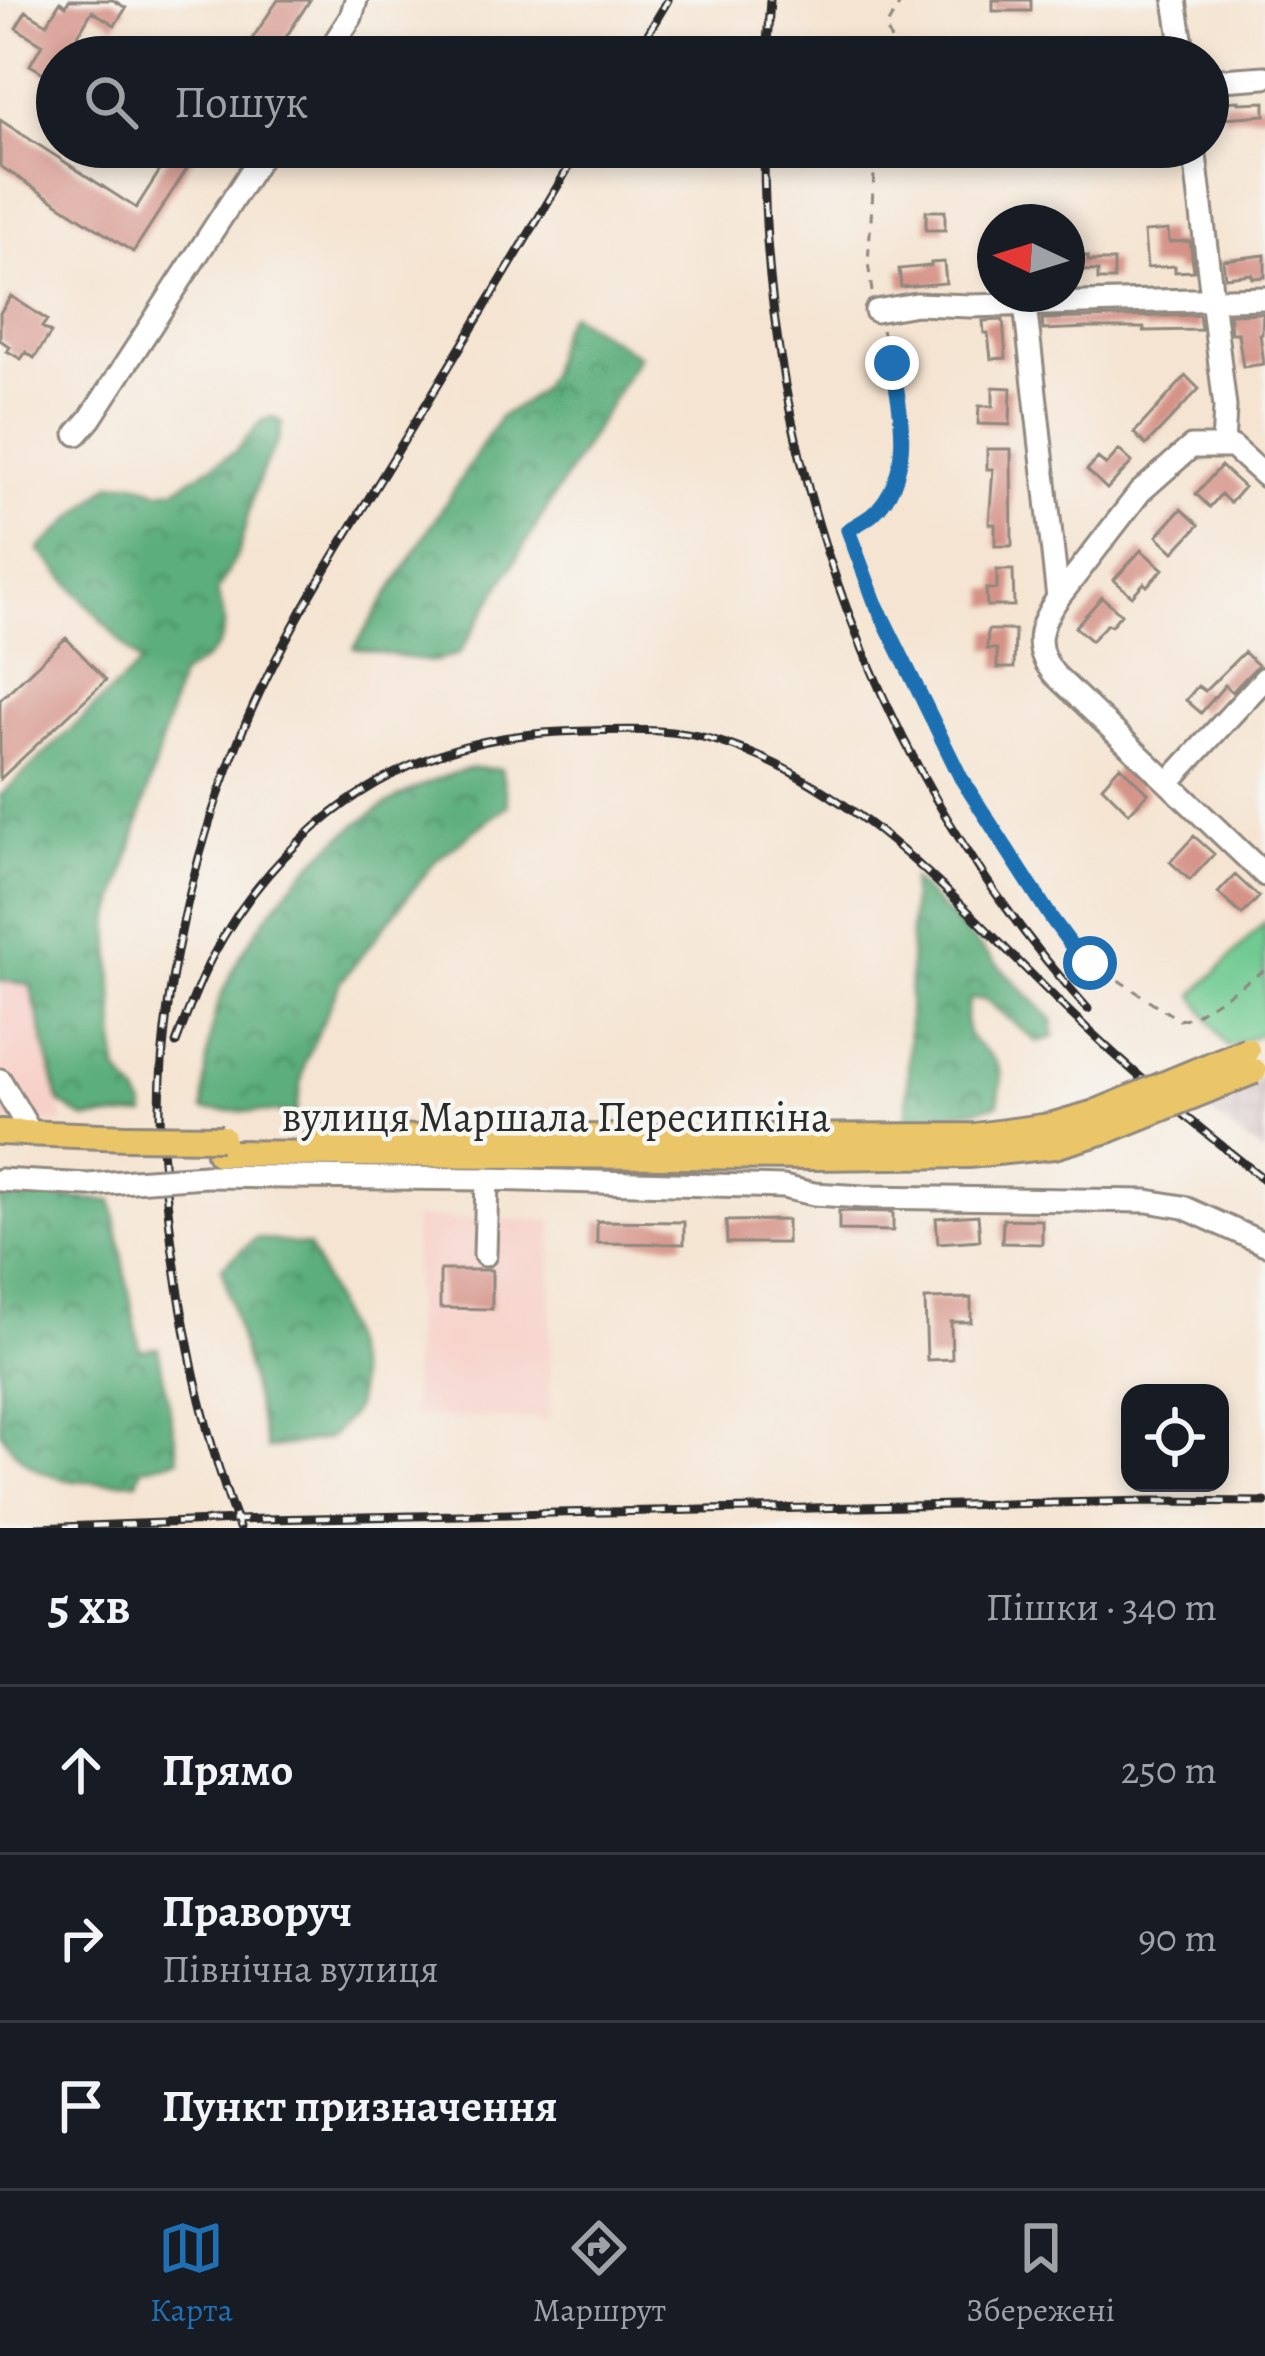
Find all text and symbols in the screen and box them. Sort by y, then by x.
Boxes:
search box [36,36,1229,168]
icon: search [78,69,144,135]
text: Пошук [174,71,308,133]
north arrow [977,204,1085,312]
route end [865,336,919,390]
route start [1063,936,1117,990]
street label: вулиця Маршала Пересипкіна [282,1088,831,1145]
map controls [1121,1384,1229,1492]
button: locate [1121,1384,1229,1492]
text: 5 хв [48,1571,130,1641]
text: Пішки · 340 m [986,1580,1217,1633]
icon: ahead [48,1737,114,1803]
text: Прямо [162,1739,293,1801]
text: 250 m [1121,1743,1217,1796]
text: Праворуч [162,1880,352,1942]
icon: right [48,1905,114,1971]
text: 90 m [1138,1911,1217,1964]
text: Північна вулиця [162,1942,439,1995]
icon: arrive [48,2073,114,2139]
text: Пункт призначення [162,2075,558,2137]
tab: Карта [150,2215,233,2332]
tab: Маршрут [533,2215,666,2332]
tab: Збережені [966,2215,1115,2332]

